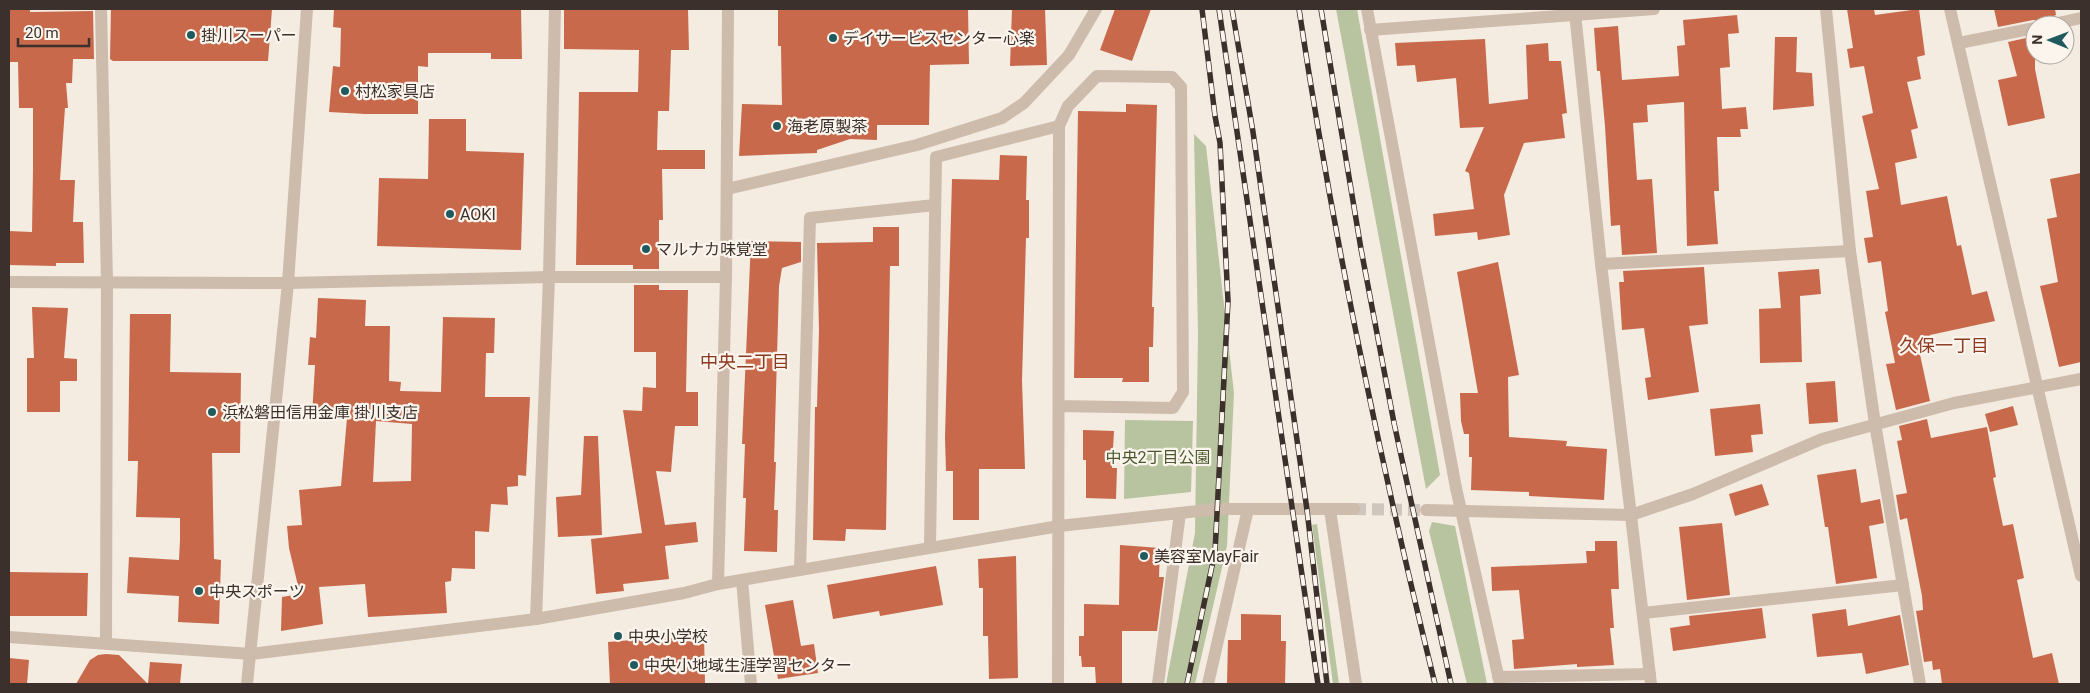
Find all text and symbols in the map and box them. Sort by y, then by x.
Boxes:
scale bar [18,15,89,47]
north arrow [2025,15,2075,65]
text: 20 m [25,24,59,42]
place label: 掛川スーパー [201,26,297,45]
marker: 掛川スーパー [185,29,197,41]
place label: デイサービスセンター心楽 [843,29,1035,48]
marker: デイサービスセンター心楽 [827,32,839,44]
text: N [2029,35,2045,45]
place label: 村松家具店 [355,82,435,101]
marker: 村松家具店 [339,85,351,97]
place label: 海老原製茶 [787,117,867,136]
marker: 海老原製茶 [771,120,783,132]
place label: AOKI [460,205,496,224]
marker: AOKI [444,208,456,220]
place label: マルナカ味覚堂 [656,240,768,259]
marker: マルナカ味覚堂 [640,243,652,255]
district label: 久保一丁目 [1899,335,1989,356]
district label: 中央二丁目 [700,351,790,372]
place label: 浜松磐田信用金庫 掛川支店 [222,403,418,422]
marker: 浜松磐田信用金庫 掛川支店 [206,406,218,418]
park label: 中央2丁目公園 [1106,448,1211,467]
place label: 美容室MayFair [1154,547,1259,566]
marker: 美容室MayFair [1138,550,1150,562]
place label: 中央スポーツ [209,582,305,601]
marker: 中央スポーツ [193,585,205,597]
place label: 中央小学校 [628,627,708,646]
marker: 中央小学校 [612,630,624,642]
place label: 中央小地域生涯学習センター [644,656,852,675]
marker: 中央小地域生涯学習センター [628,659,640,671]

